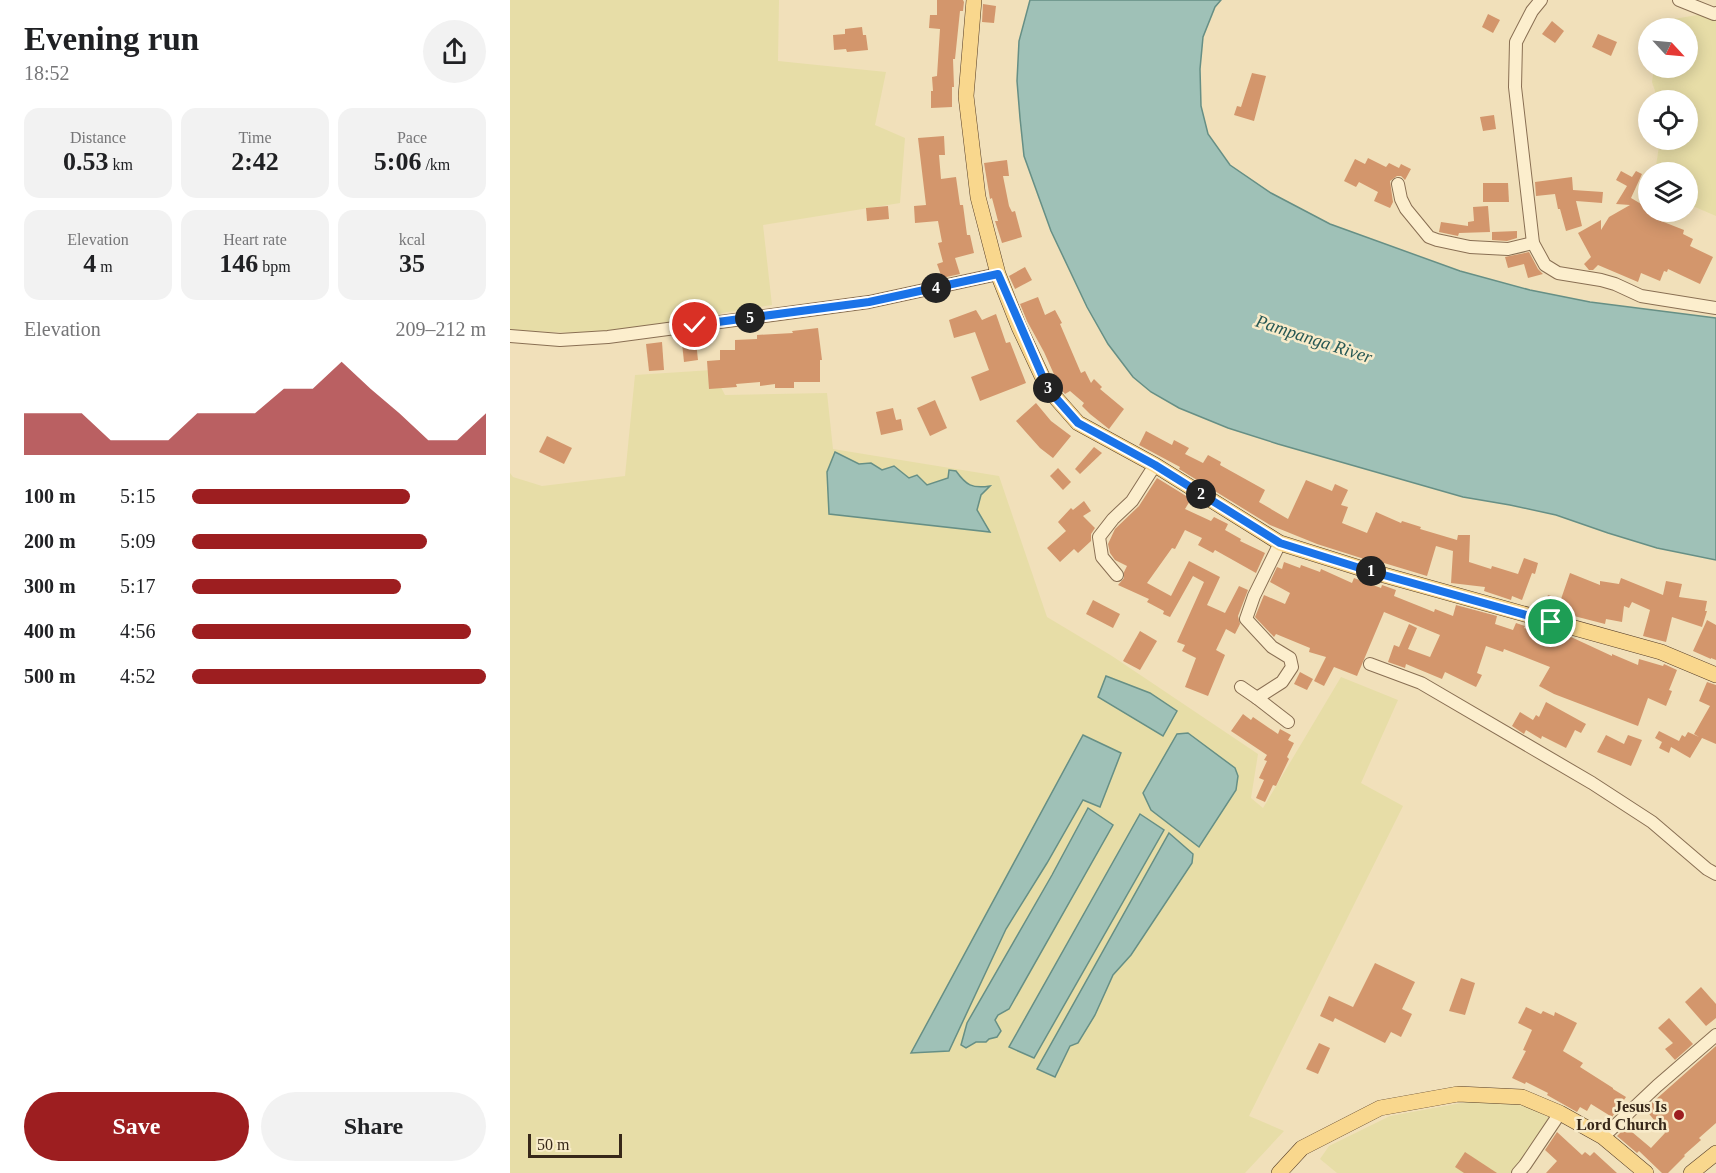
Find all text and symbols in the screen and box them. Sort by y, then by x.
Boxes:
north arrow [1638,18,1698,78]
map controls [1638,18,1698,222]
button: share [423,20,486,83]
text: Evening run [24,21,199,57]
text: 18:52 [24,62,70,84]
button: locate [1638,90,1698,150]
text: Distance [70,129,126,146]
text: Time [238,129,272,146]
text: Pace [397,129,427,146]
text: 0.53 [63,147,109,176]
text: 2:42 [231,147,279,176]
text: 5:06 [374,147,421,176]
text: km [109,156,133,173]
text: /km [421,156,450,173]
button: layers [1638,162,1698,222]
text: Elevation [67,231,129,248]
text: Heart rate [223,231,287,248]
text: kcal [399,231,425,248]
text: 4 [83,249,96,278]
text: 146 [219,249,258,278]
text: 35 [399,249,425,278]
text: m [96,258,113,275]
text: bpm [258,258,291,275]
pin: 4 [921,273,951,303]
text: 4 [932,279,940,296]
pin [669,299,720,350]
pin: 5 [735,303,765,333]
icon: check [678,308,711,341]
text: 5 [746,309,754,326]
water label: Pampanga River [1252,310,1376,368]
text: Elevation [24,318,101,340]
text: 209–212 m [395,318,486,340]
pin: 3 [1033,373,1063,403]
text: 3 [1044,379,1052,396]
pin: 2 [1186,479,1216,509]
text: 100 m [24,485,76,507]
text: 5:15 [120,485,156,507]
text: 2 [1197,485,1205,502]
text: 200 m [24,530,76,552]
text: 5:09 [120,530,156,552]
pin: 1 [1356,556,1386,586]
text: 1 [1367,562,1375,579]
text: 300 m [24,575,76,597]
text: 5:17 [120,575,156,597]
pin [1525,596,1576,647]
icon: arrive [1534,605,1567,638]
text: 400 m [24,620,76,642]
text: 4:56 [120,620,156,642]
text: 500 m [24,665,76,687]
text: 4:52 [120,665,156,687]
button: Save [24,1092,249,1161]
button: Share [261,1092,486,1161]
place label: Jesus Is Lord Church [1576,1098,1667,1133]
marker: Jesus Is Lord Church [1672,1108,1686,1122]
scale bar [528,1131,622,1158]
text: 50 m [537,1136,569,1153]

